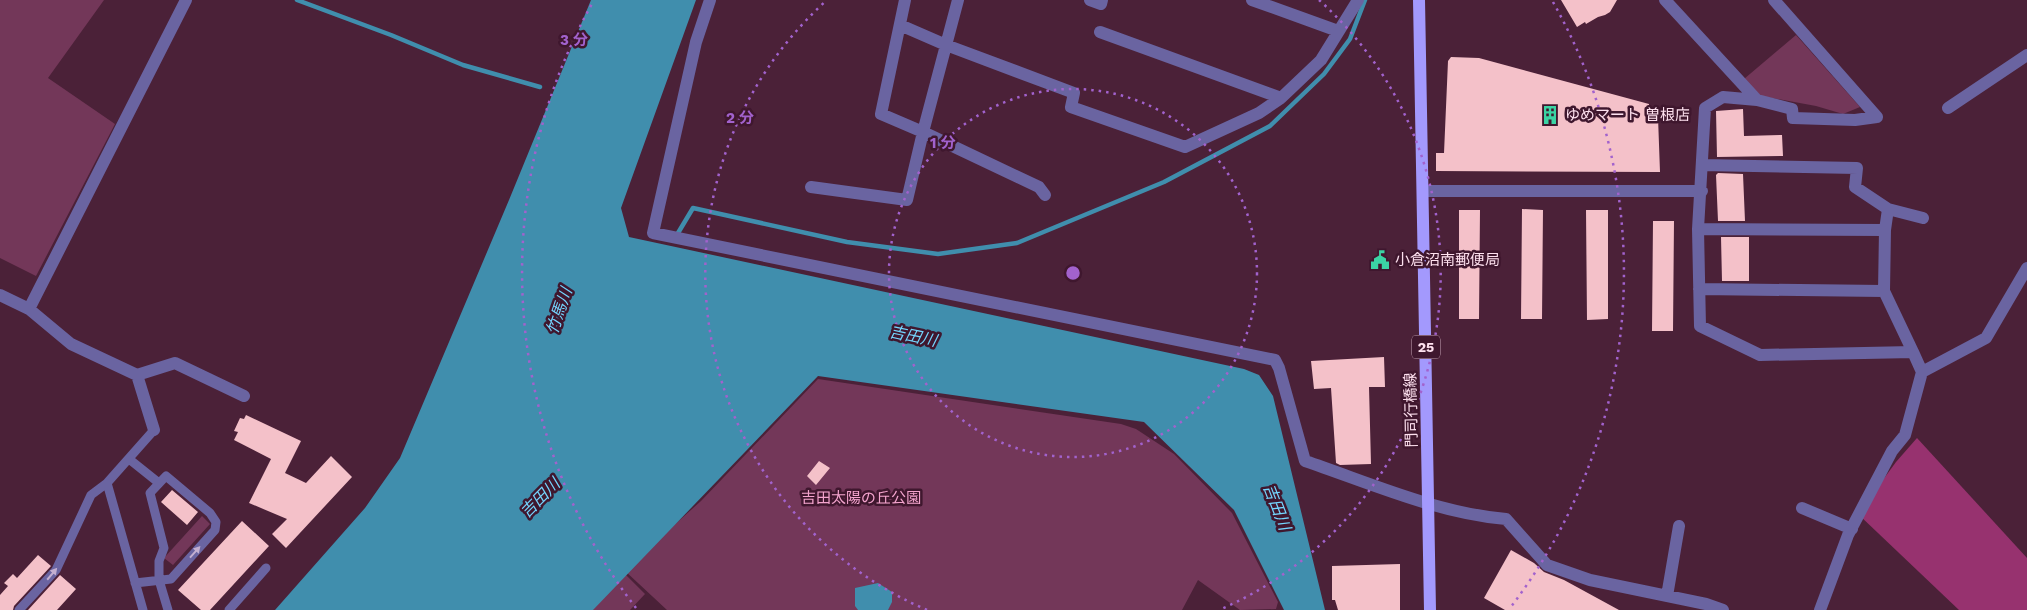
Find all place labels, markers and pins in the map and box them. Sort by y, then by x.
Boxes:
building icon: ゆめマート 曽根店 [1539,104,1561,126]
place label: ゆめマート 曽根店 [1565,106,1690,124]
public building icon: 小倉沼南郵便局 [1369,249,1391,271]
place label: 小倉沼南郵便局 [1395,251,1500,269]
centre of rings [1064,264,1082,282]

